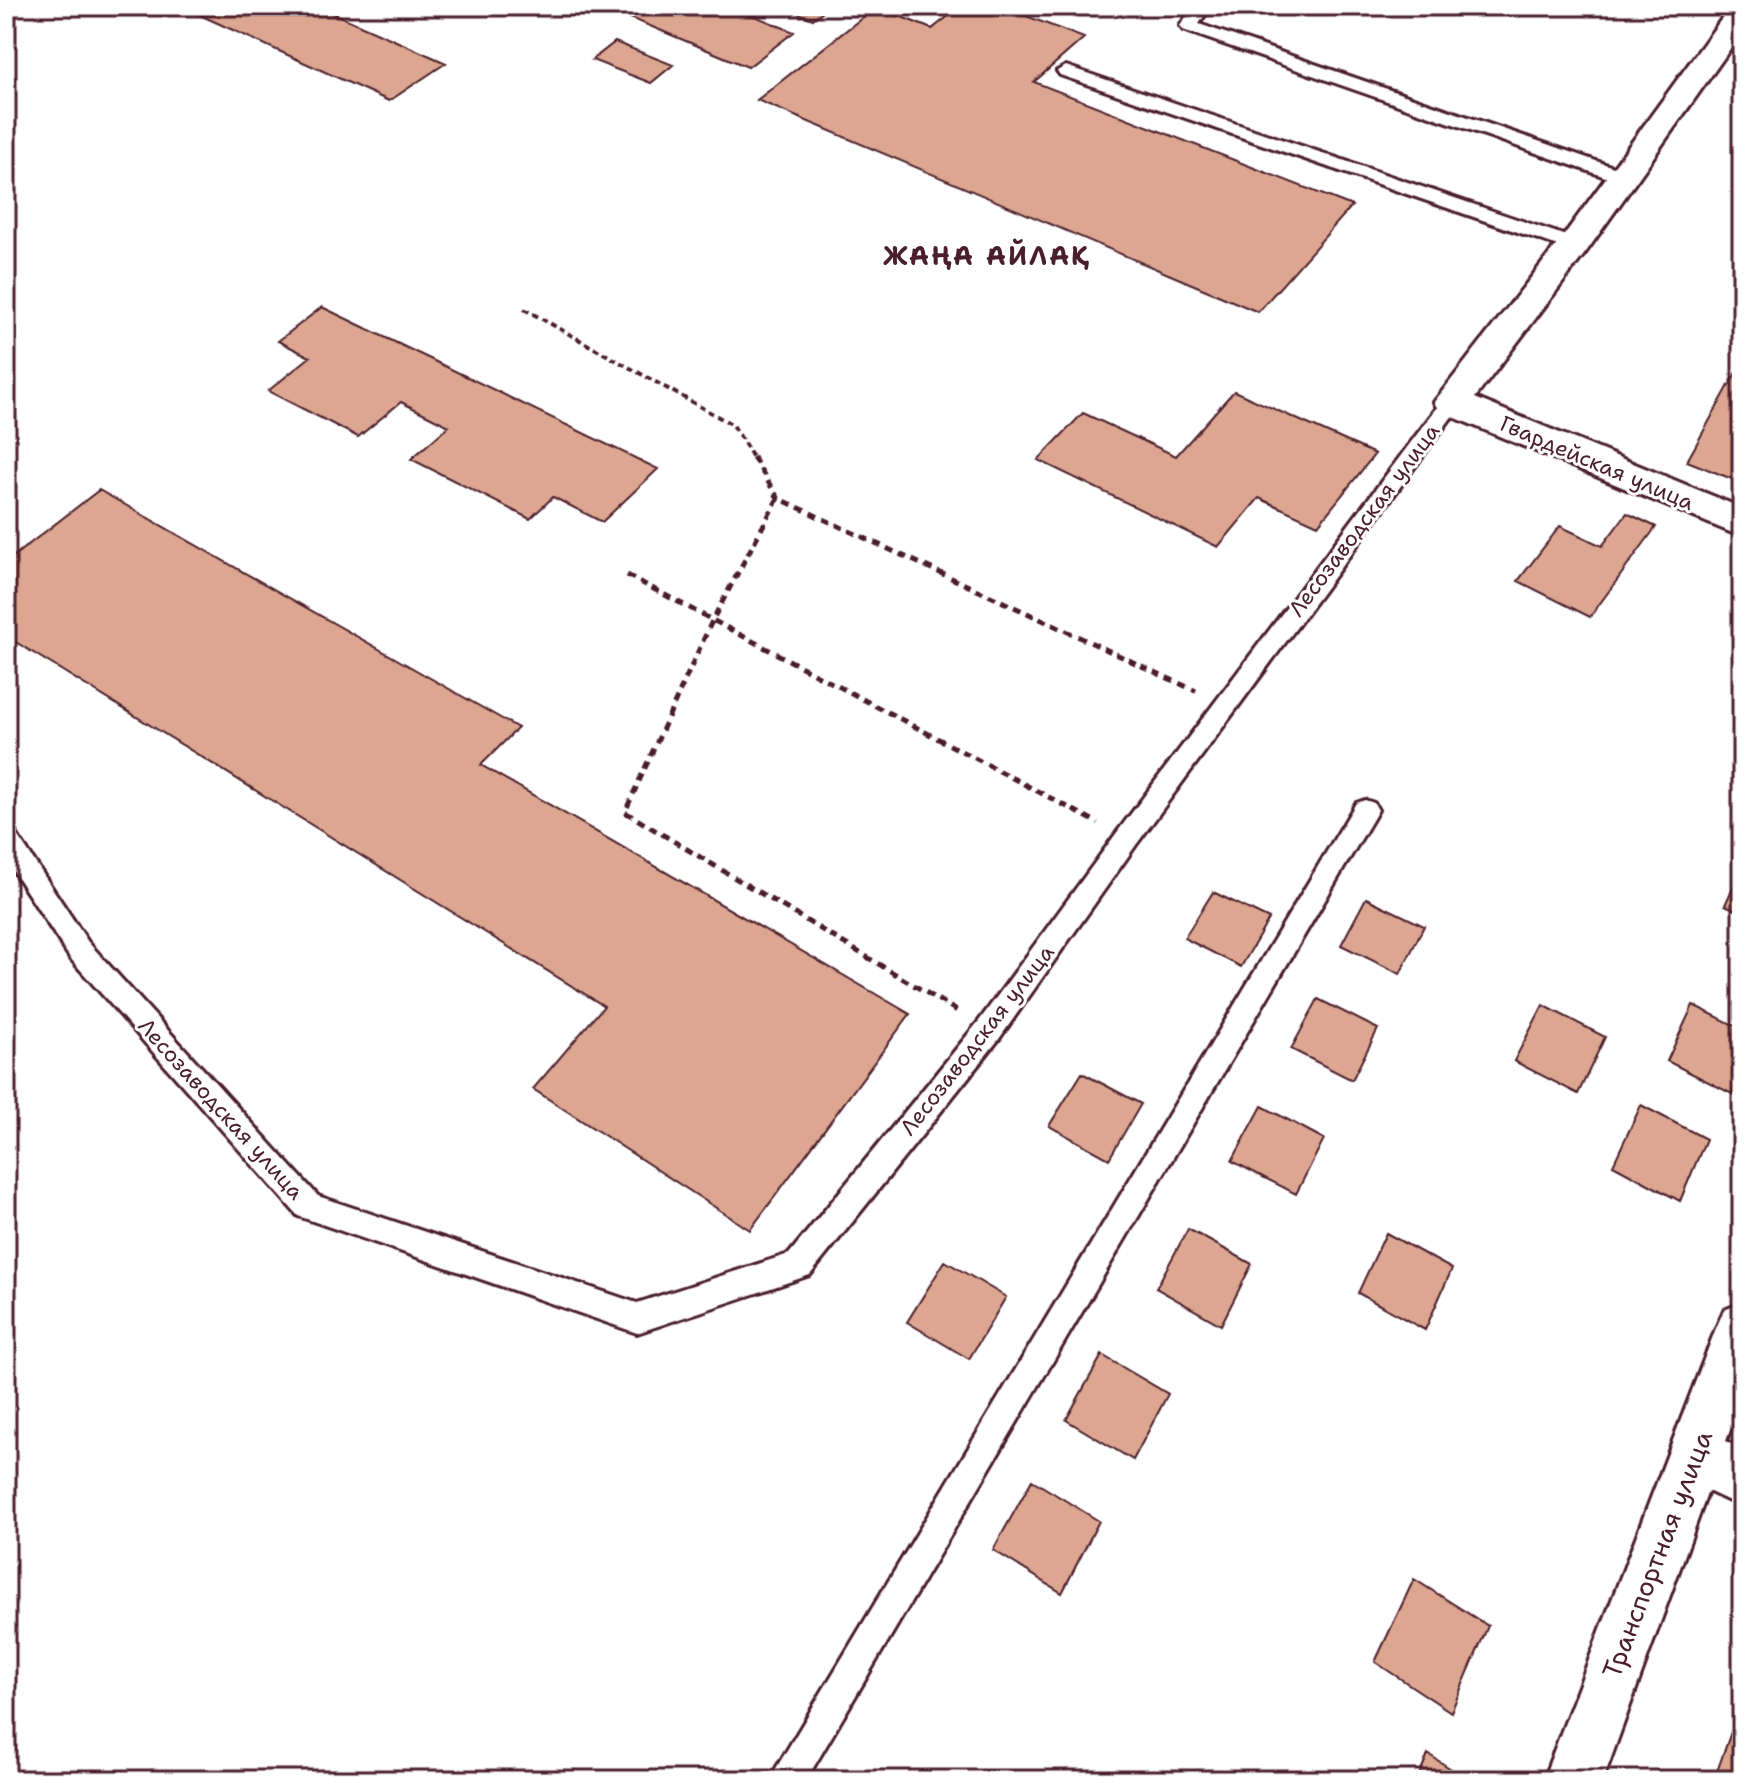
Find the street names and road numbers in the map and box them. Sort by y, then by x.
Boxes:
street label: Гвардейская улица [1496,409,1699,517]
street label: Лесозаводская улица [1282,417,1446,622]
street label: Лесозаводская улица [893,938,1061,1141]
street label: Лесозаводская улица [132,1012,310,1206]
street label: Транспортная улица [1594,1425,1720,1683]

